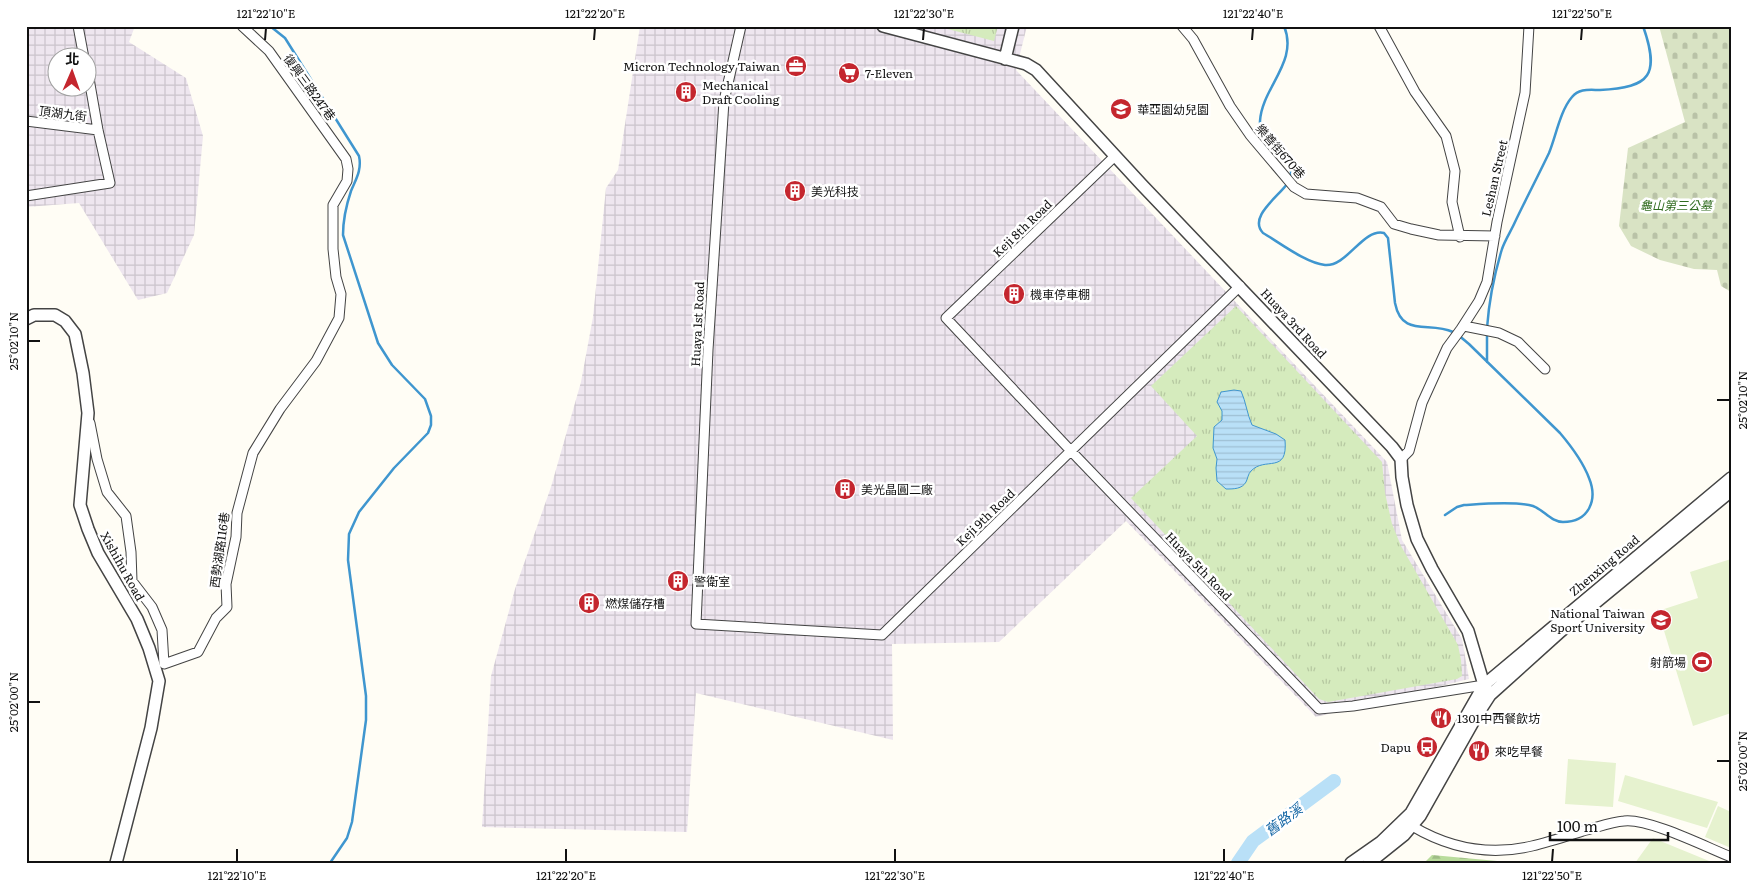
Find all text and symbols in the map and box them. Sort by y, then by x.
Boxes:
text: 121°22'10"E [237,4,296,22]
text: 121°22'20"E [565,4,625,22]
text: 121°22'30"E [894,4,955,22]
text: 121°22'40"E [1223,4,1284,22]
text: 121°22'50"E [1552,4,1612,22]
north arrow [48,48,98,98]
text: 北 [65,48,80,68]
street label: 復興三路247巷 [280,50,340,124]
office icon: Micron Technology Taiwan [784,54,808,78]
place label: Micron Technology Taiwan [623,57,780,75]
supermarket icon: 7-Eleven [837,61,861,85]
place label: 7-Eleven [865,64,913,82]
place label: Mechanical Draft Cooling [702,76,780,108]
building icon: Mechanical Draft Cooling [674,80,698,104]
school or university icon: 華亞園幼兒園 [1109,97,1133,121]
place label: 華亞園幼兒園 [1137,100,1209,118]
street label: 頂湖九街 [38,101,88,125]
street label: 樂善街670巷 [1252,120,1310,182]
street label: Leshan Street [1476,138,1512,218]
building icon: 美光科技 [783,179,807,203]
place label: 美光科技 [811,182,859,200]
street label: Keji 8th Road [988,195,1056,261]
park label: 龜山第三公墓 [1640,196,1714,214]
street label: Huaya 1st Road [686,280,708,367]
building icon: 機車停車棚 [1002,282,1026,306]
street label: Huaya 3rd Road [1257,284,1332,362]
place label: 機車停車棚 [1030,285,1090,303]
text: 25°02'10"N [4,312,22,370]
text: 25°02'10"N [1733,371,1751,429]
building icon: 美光晶圓二廠 [833,477,857,501]
place label: 美光晶圓二廠 [861,480,933,498]
street label: Keji 9th Road [952,484,1019,550]
street label: 西勢湖路116巷 [205,511,233,589]
street label: Xishihu Road [97,528,150,604]
street label: Huaya 5th Road [1162,528,1237,605]
street label: Zhenxing Road [1565,530,1644,600]
building icon: 警衛室 [666,569,690,593]
place label: 警衛室 [694,572,730,590]
building icon: 燃煤儲存槽 [577,591,601,615]
place label: 燃煤儲存槽 [605,594,665,612]
place label: National Taiwan Sport University [1550,604,1645,636]
school or university icon: National Taiwan Sport University [1649,608,1673,632]
sports icon: 射箭場 [1690,650,1714,674]
place label: 射箭場 [1650,653,1686,671]
text: 25°02'00"N [4,672,22,732]
restaurant icon: 1301中西餐飲坊 [1429,706,1453,730]
place label: 1301中西餐飲坊 [1457,709,1540,727]
text: 25°02'00"N [1733,731,1751,791]
bus stop icon: Dapu [1415,735,1439,759]
place label: Dapu [1381,738,1411,756]
restaurant icon: 來吃早餐 [1467,739,1491,763]
place label: 來吃早餐 [1495,742,1543,760]
water label: 舊路溪 [1260,797,1307,840]
scale bar [1550,809,1667,841]
text: 100 m [1557,814,1598,837]
text: 121°22'10"E [208,866,267,884]
text: 121°22'20"E [536,866,596,884]
text: 121°22'30"E [865,866,926,884]
text: 121°22'40"E [1194,866,1255,884]
text: 121°22'50"E [1522,866,1582,884]

